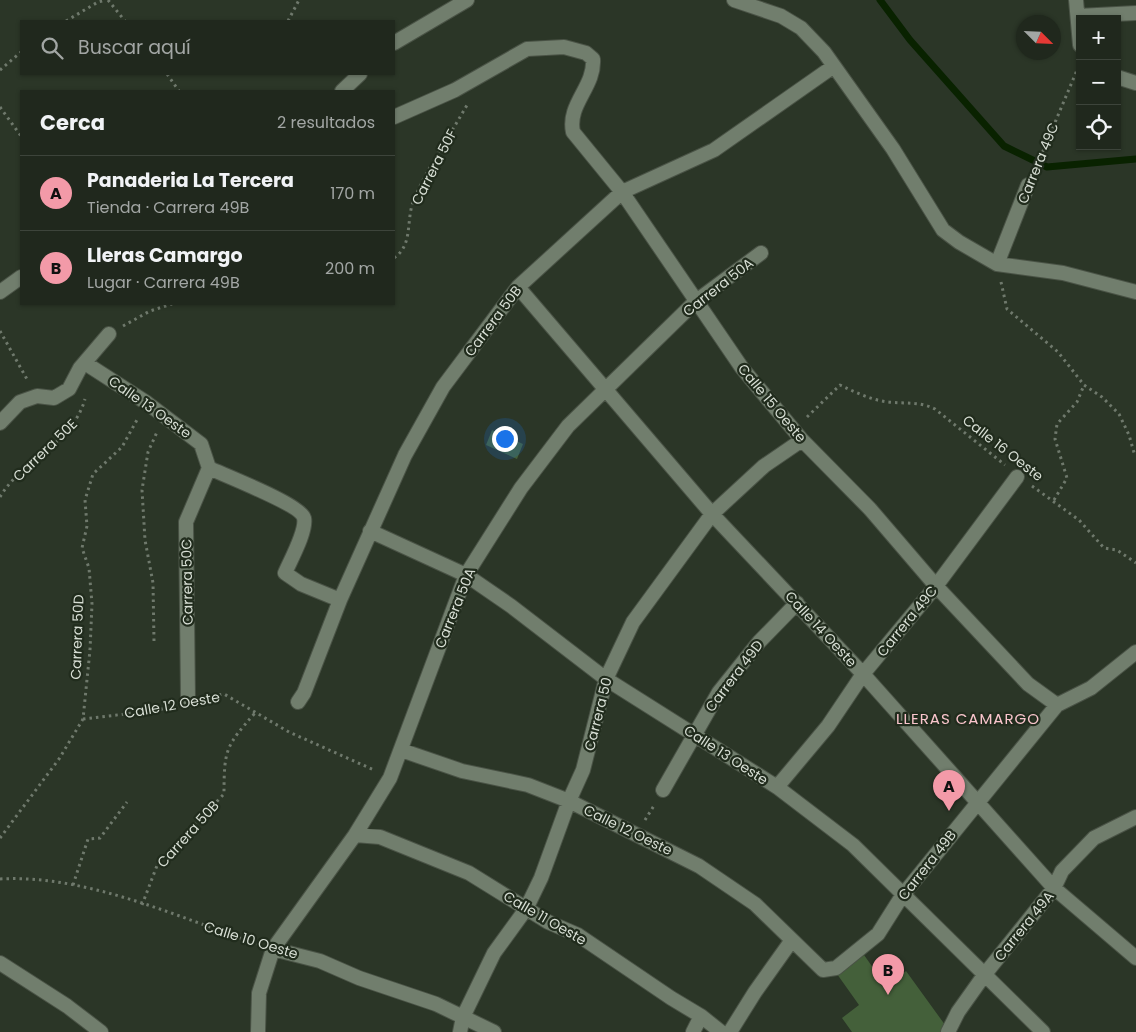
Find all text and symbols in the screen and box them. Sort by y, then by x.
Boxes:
north arrow [1016,15,1061,60]
map controls [1076,15,1121,150]
button: + [1076,15,1121,60]
search box [20,20,395,75]
icon: search [38,34,66,62]
text: Buscar aquí [78,34,191,61]
button: − [1076,60,1121,105]
button: locate [1076,105,1121,150]
text: Cerca [40,108,105,137]
text: 2 resultados [277,111,375,134]
street label: Carrera 49C [1013,119,1063,207]
street label: Carrera 50F [406,126,462,208]
text: Panaderia La Tercera [87,167,294,194]
text: A [50,182,62,205]
text: 170 m [330,182,375,205]
text: Tienda · Carrera 49B [87,196,249,219]
text: Lleras Camargo [87,242,243,269]
street label: Carrera 50A [678,253,758,321]
text: B [51,257,61,280]
text: 200 m [325,257,375,280]
text: Lugar · Carrera 49B [87,271,240,294]
street label: Carrera 50B [460,281,526,361]
street label: Calle 15 Oeste [733,359,811,447]
street label: Calle 13 Oeste [105,371,196,443]
street label: Calle 16 Oeste [958,410,1048,486]
street label: Carrera 50E [8,414,82,486]
your location [492,426,518,452]
street label: Carrera 50C [176,539,198,625]
street label: Carrera 50A [430,565,480,651]
street label: Carrera 49C [872,581,942,661]
street label: Calle 14 Oeste [780,587,862,672]
street label: Carrera 50D [66,594,88,680]
street label: Carrera 49D [700,636,768,716]
street label: Carrera 50 [579,675,617,753]
street label: Calle 12 Oeste [123,687,222,723]
district label: LLERAS CAMARGO [896,708,1040,729]
street label: Calle 13 Oeste [680,720,772,790]
pin: A [933,770,965,811]
street label: Carrera 50B [152,796,224,872]
street label: Calle 12 Oeste [580,800,676,860]
street label: Carrera 49B [893,826,961,904]
street label: Calle 11 Oeste [500,886,591,950]
street label: Carrera 49A [990,887,1058,965]
street label: Calle 10 Oeste [202,916,301,964]
pin: B [872,954,904,995]

